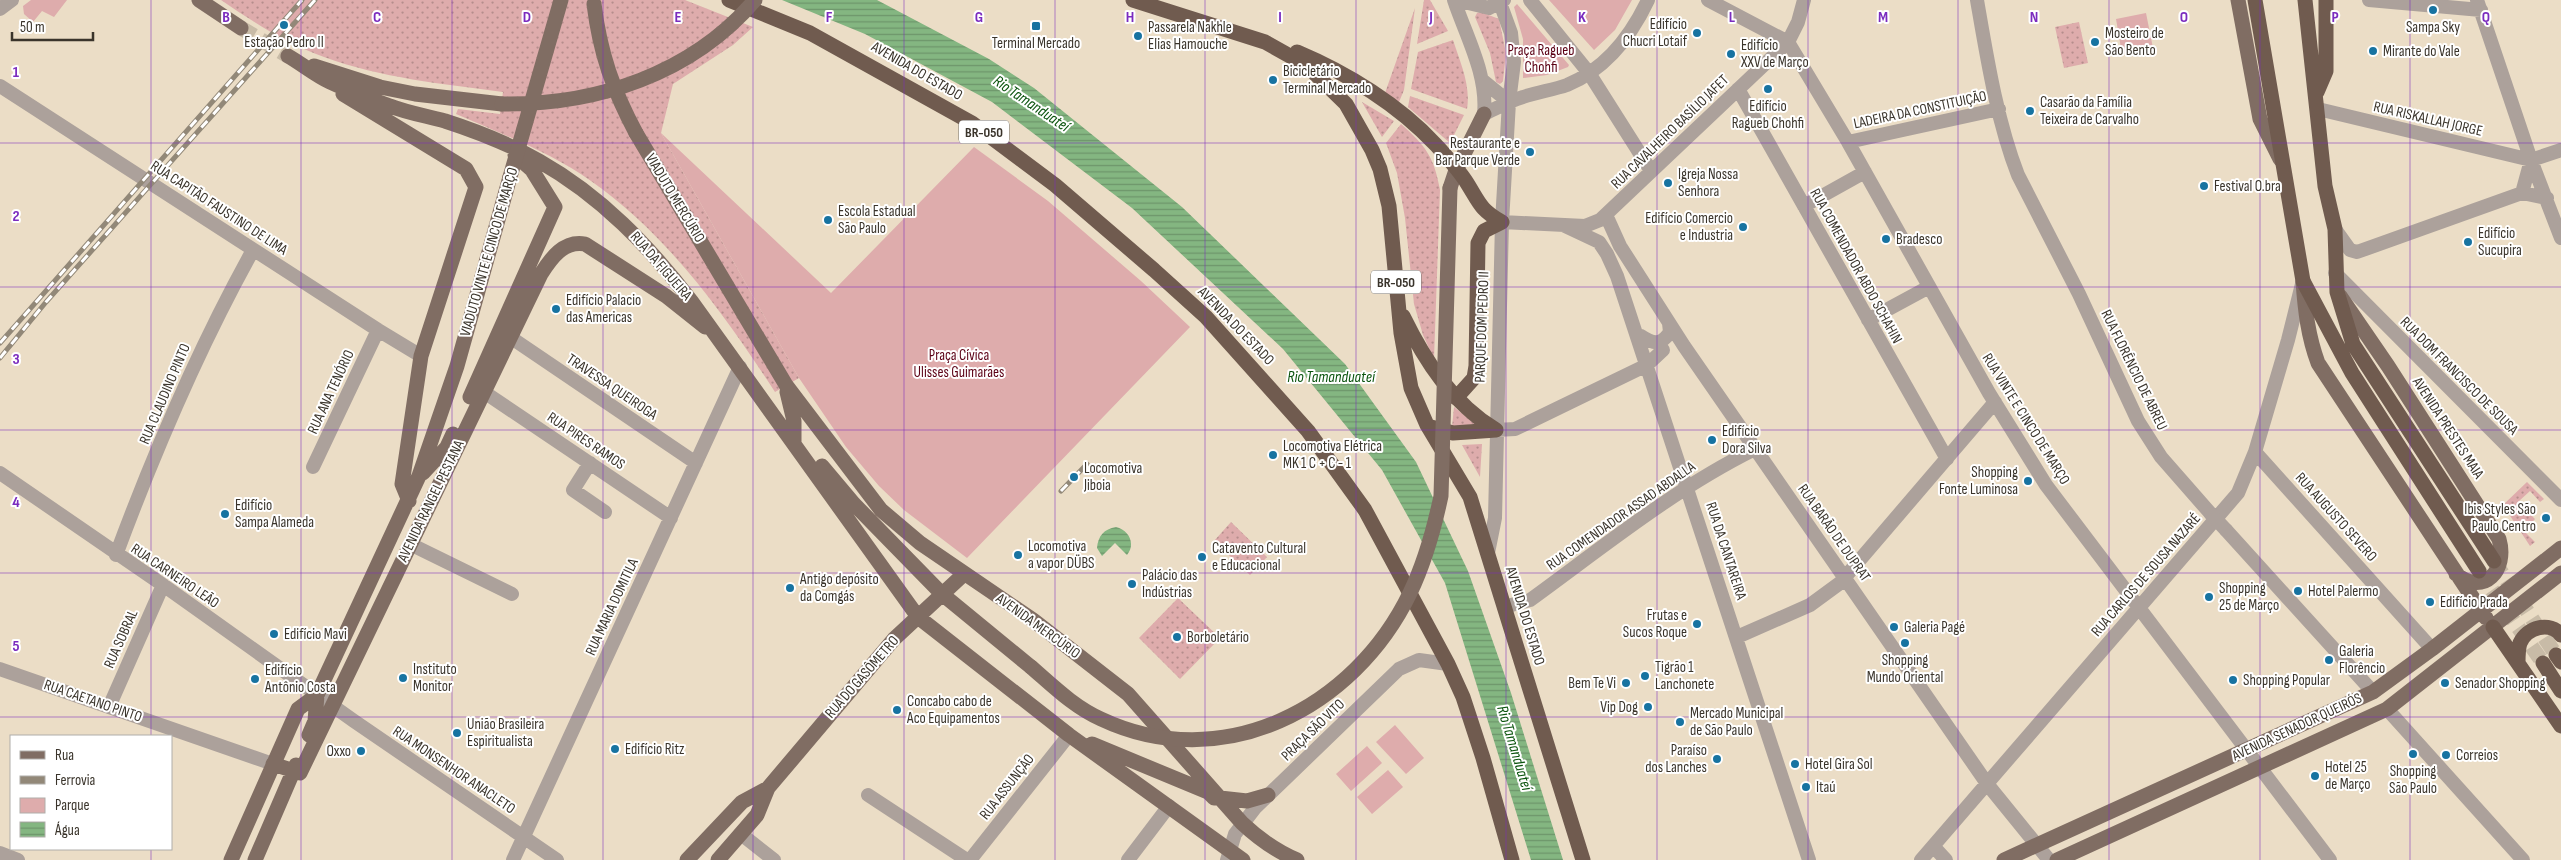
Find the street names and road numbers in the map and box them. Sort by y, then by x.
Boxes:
street label: AVENIDA DO ESTADO [867,37,966,105]
street label: RUA CAVALHEIRO BASÍLIO JAFET [1607,71,1733,193]
street label: LADEIRA DA CONSTITUIÇÃO [1852,87,1988,133]
street label: RUA RISKALLAH JORGE [2372,97,2484,141]
road number: BR-050 [959,120,1009,144]
street label: VIADUTO MERCÚRIO [641,150,709,246]
street label: RUA CAPITÃO FAUSTINO DE LIMA [147,157,292,260]
street label: VIADUTO VINTE E CINCO DE MARÇO [456,165,522,339]
street label: RUA COMENDADOR ABDO SCHAHIN [1805,185,1907,347]
street label: RUA DA FIGUEIRA [626,228,697,305]
road number: BR-050 [1371,270,1421,294]
street label: PARQUE DOM PEDRO II [1471,271,1493,383]
street label: AVENIDA DO ESTADO [1193,282,1278,369]
street label: RUA FLORÊNCIO DE ABREU [2097,307,2171,433]
street label: RUA DOM FRANCISCO DE SOUSA [2396,313,2523,440]
street label: RUA CLAUDINO PINTO [135,341,195,447]
street label: RUA ANA TENÓRIO [303,347,359,437]
street label: TRAVESSA QUEIROGA [563,350,661,425]
street label: RUA VINTE E CINCO DE MARÇO [1978,350,2074,488]
street label: AVENIDA PRESTES MAIA [2408,373,2488,483]
street label: RUA PIRES RAMOS [543,408,629,474]
street label: AVENIDA RANGEL PESTANA [393,437,469,566]
street label: RUA COMENDADOR ASSAD ABDALLA [1543,457,1700,575]
street label: RUA AUGUSTO SEVERO [2291,469,2381,565]
street label: RUA BARÃO DE DUPRAT [1793,481,1875,585]
street label: RUA DA CANTAREIRA [1701,500,1751,603]
street label: RUA CARLOS DE SOUSA NAZARÉ [2087,509,2205,641]
street label: RUA CARNEIRO LEÃO [127,539,223,613]
street label: RUA MARIA DOMITILA [581,555,643,659]
street label: AVENIDA DO ESTADO [1501,564,1549,668]
street label: AVENIDA MERCÚRIO [991,588,1084,663]
street label: RUA SOBRAL [100,606,143,671]
street label: RUA DO GASÔMETRO [821,632,903,722]
street label: RUA CAETANO PINTO [41,675,145,727]
street label: AVENIDA SENADOR QUEIRÓS [2228,689,2365,766]
street label: PRAÇA SÃO VITO [1277,695,1349,765]
street label: RUA MONSENHOR ANACLETO [389,722,519,818]
street label: RUA ASSUNÇÃO [975,750,1039,824]

